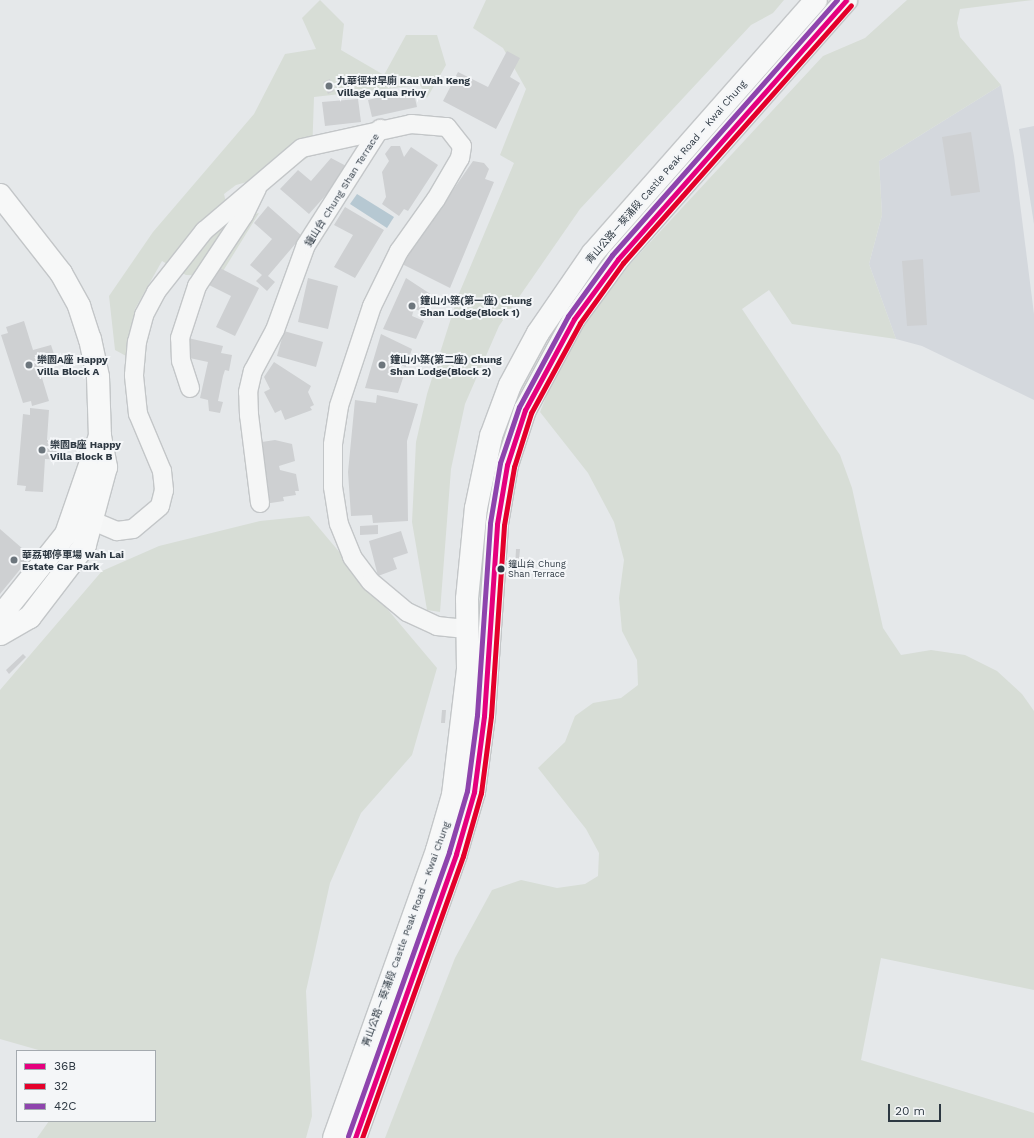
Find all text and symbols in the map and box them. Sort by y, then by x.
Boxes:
place label: 九華徑村旱廁 Kau Wah Keng Village Aqua Privy [337,74,470,98]
street label: 青山公路－葵涌段 Castle Peak Road – Kwai Chung [583,78,749,266]
marker: 九華徑村旱廁 Kau Wah Keng Village Aqua Privy [324,81,334,91]
street label: 鐘山台 Chung Shan Terrace [302,131,382,249]
place label: 鐘山小築(第一座) Chung Shan Lodge(Block 1) [420,294,532,318]
marker: 鐘山小築(第一座) Chung Shan Lodge(Block 1) [407,301,417,311]
place label: 樂園A座 Happy Villa Block A [37,353,108,376]
place label: 鐘山小築(第二座) Chung Shan Lodge(Block 2) [390,353,502,376]
marker: 樂園A座 Happy Villa Block A [24,360,34,370]
marker: 鐘山小築(第二座) Chung Shan Lodge(Block 2) [377,360,387,370]
place label: 樂園B座 Happy Villa Block B [50,438,121,462]
marker: 樂園B座 Happy Villa Block B [37,445,47,455]
place label: 華荔邨停車場 Wah Lai Estate Car Park [22,548,124,572]
marker: 華荔邨停車場 Wah Lai Estate Car Park [9,555,19,565]
place label: 鐘山台 Chung Shan Terrace [508,559,566,580]
marker: 鐘山台 Chung Shan Terrace [496,564,506,574]
street label: 青山公路－葵涌段 Castle Peak Road – Kwai Chung [360,820,452,1048]
legend [16,1050,156,1122]
text: 36B [54,1059,76,1073]
text: 32 [54,1079,68,1093]
scale bar [890,1096,943,1122]
text: 42C [54,1099,77,1113]
text: 20 m [895,1104,925,1118]

